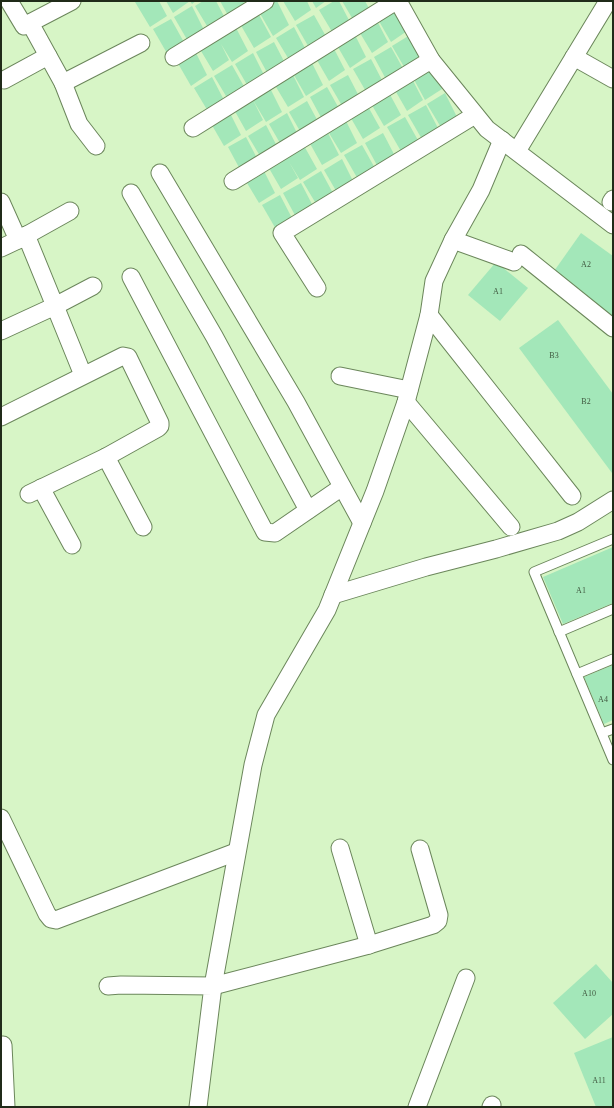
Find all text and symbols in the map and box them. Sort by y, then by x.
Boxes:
house number: A2 [581,260,591,269]
house number: A1 [493,287,503,296]
house number: B3 [549,351,559,360]
house number: B2 [581,397,591,406]
house number: A1 [576,586,586,595]
house number: A4 [598,695,608,704]
house number: A10 [582,989,596,998]
house number: A11 [592,1076,606,1085]

